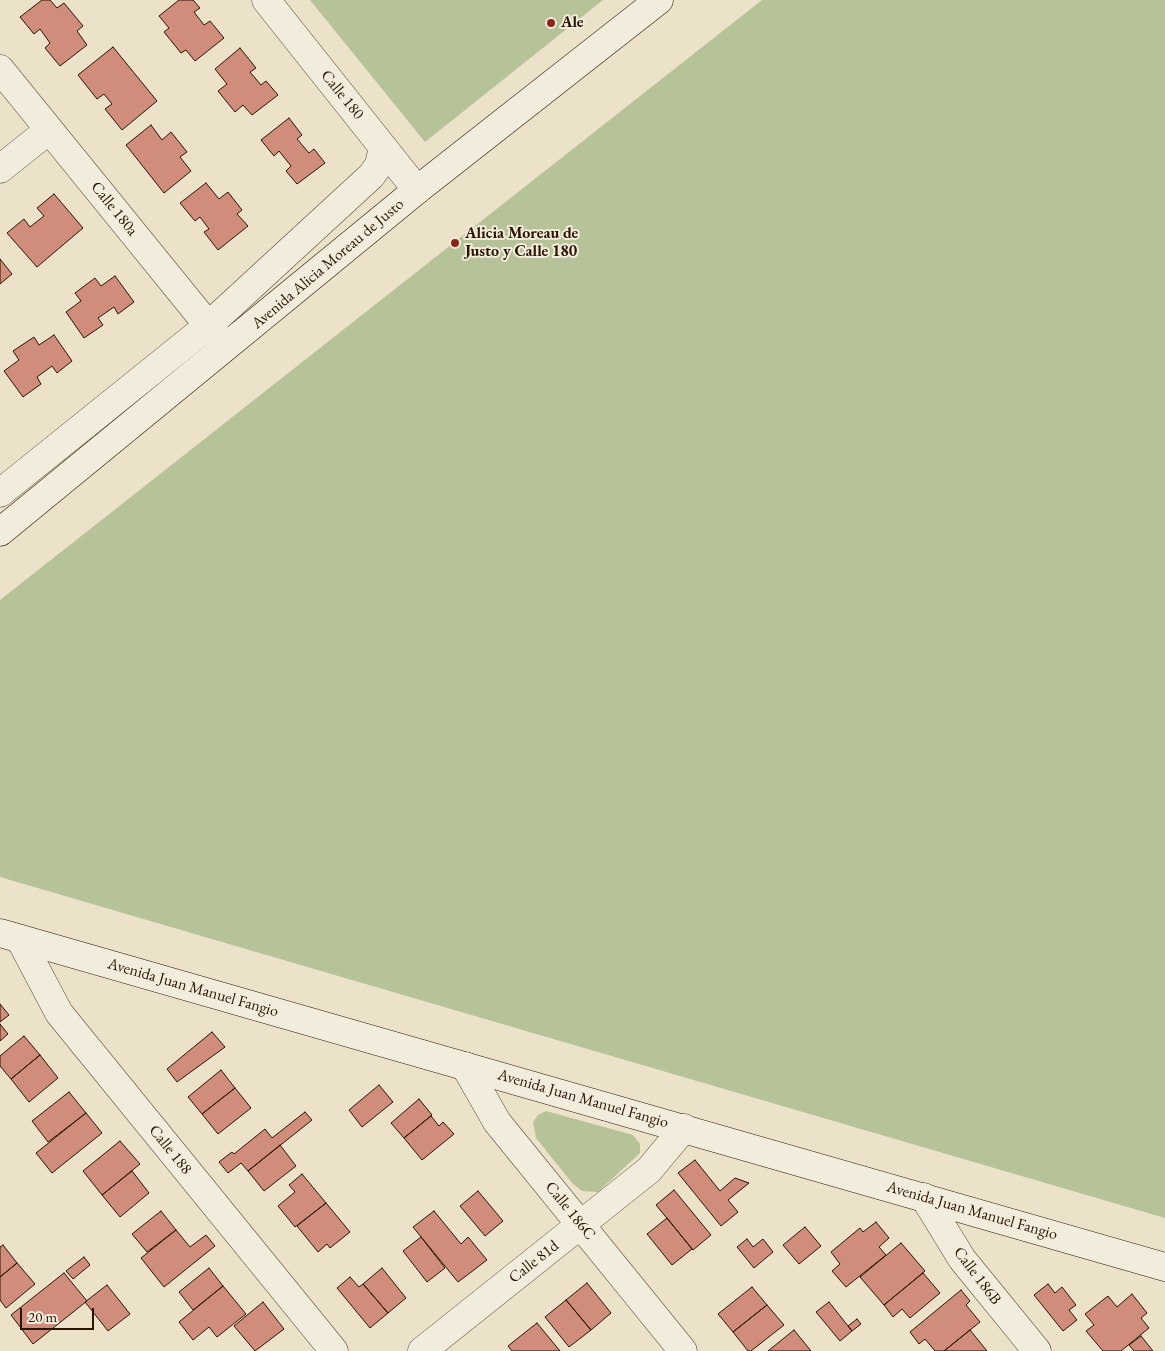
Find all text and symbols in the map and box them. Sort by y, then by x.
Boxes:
place label: Ale [561,13,583,33]
marker: Ale [545,17,557,29]
street label: Calle 180 [316,66,368,124]
street label: Calle 180a [86,178,142,240]
street label: Avenida Alicia Moreau de Justo [248,195,408,333]
place label: Alicia Moreau de Justo y Calle 180 [465,224,578,262]
marker: Alicia Moreau de Justo y Calle 180 [449,237,461,249]
street label: Avenida Juan Manuel Fangio [105,954,281,1022]
street label: Avenida Juan Manuel Fangio [495,1065,671,1133]
street label: Calle 188 [144,1121,196,1179]
street label: Avenida Juan Manuel Fangio [884,1177,1060,1245]
street label: Calle 186C [541,1178,599,1244]
street label: Calle 81d [505,1236,563,1288]
street label: Calle 186B [949,1243,1005,1309]
scale bar [22,1298,96,1330]
text: 20 m [28,1307,57,1326]

